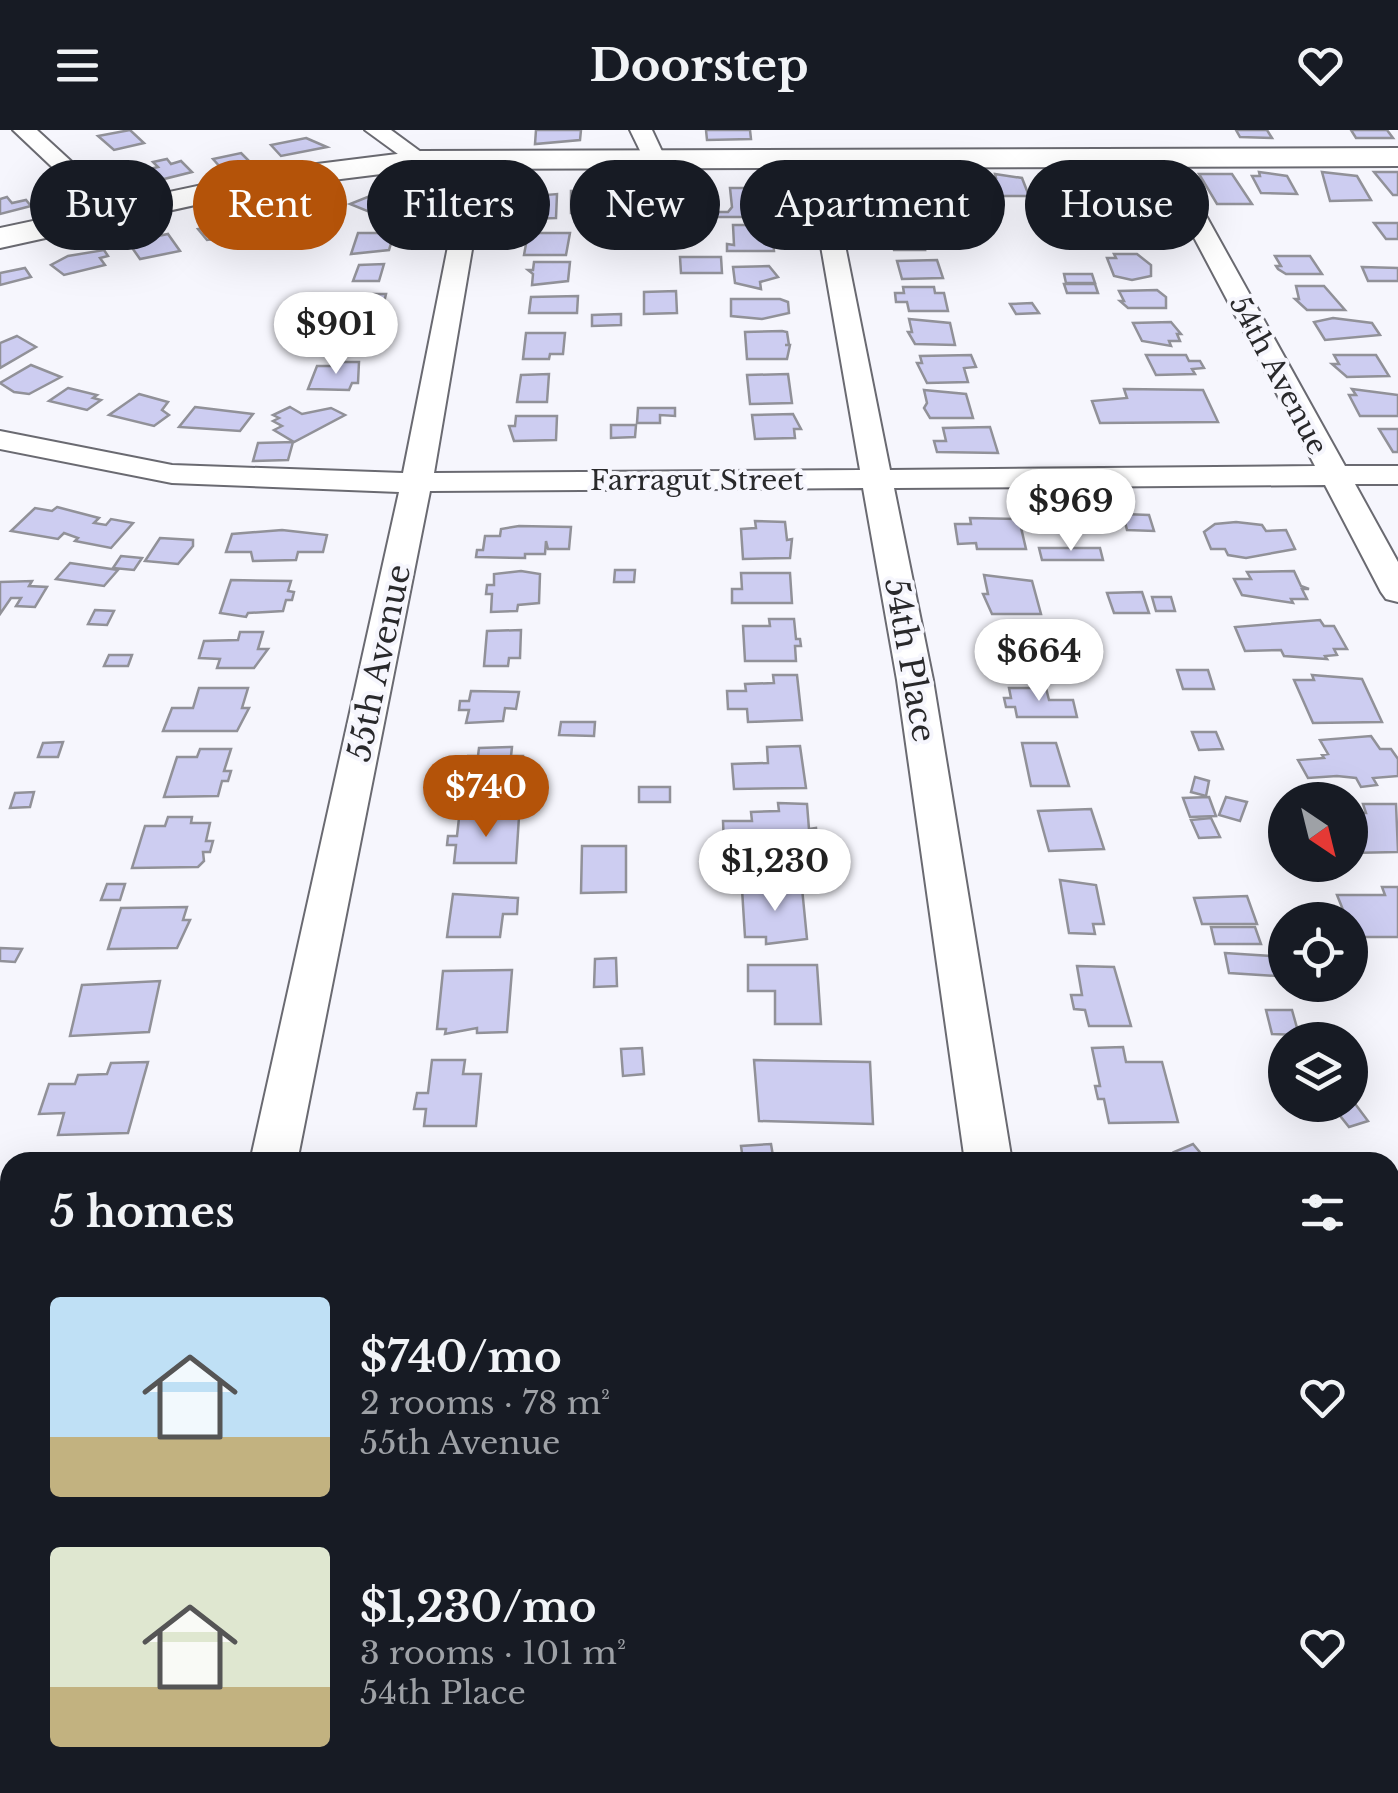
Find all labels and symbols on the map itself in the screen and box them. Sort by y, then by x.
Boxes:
street label: 54th Avenue [1222,289,1335,461]
pin: $901 [277,292,395,377]
street label: Farragut Street [590,463,804,498]
pin: $969 [1012,469,1130,554]
street label: 55th Avenue [339,561,419,765]
street label: 54th Place [876,575,944,745]
pin: $664 [980,619,1098,704]
pin: $740 [427,755,545,840]
north arrow [1268,782,1368,882]
pin: $1,230 [694,829,856,914]

